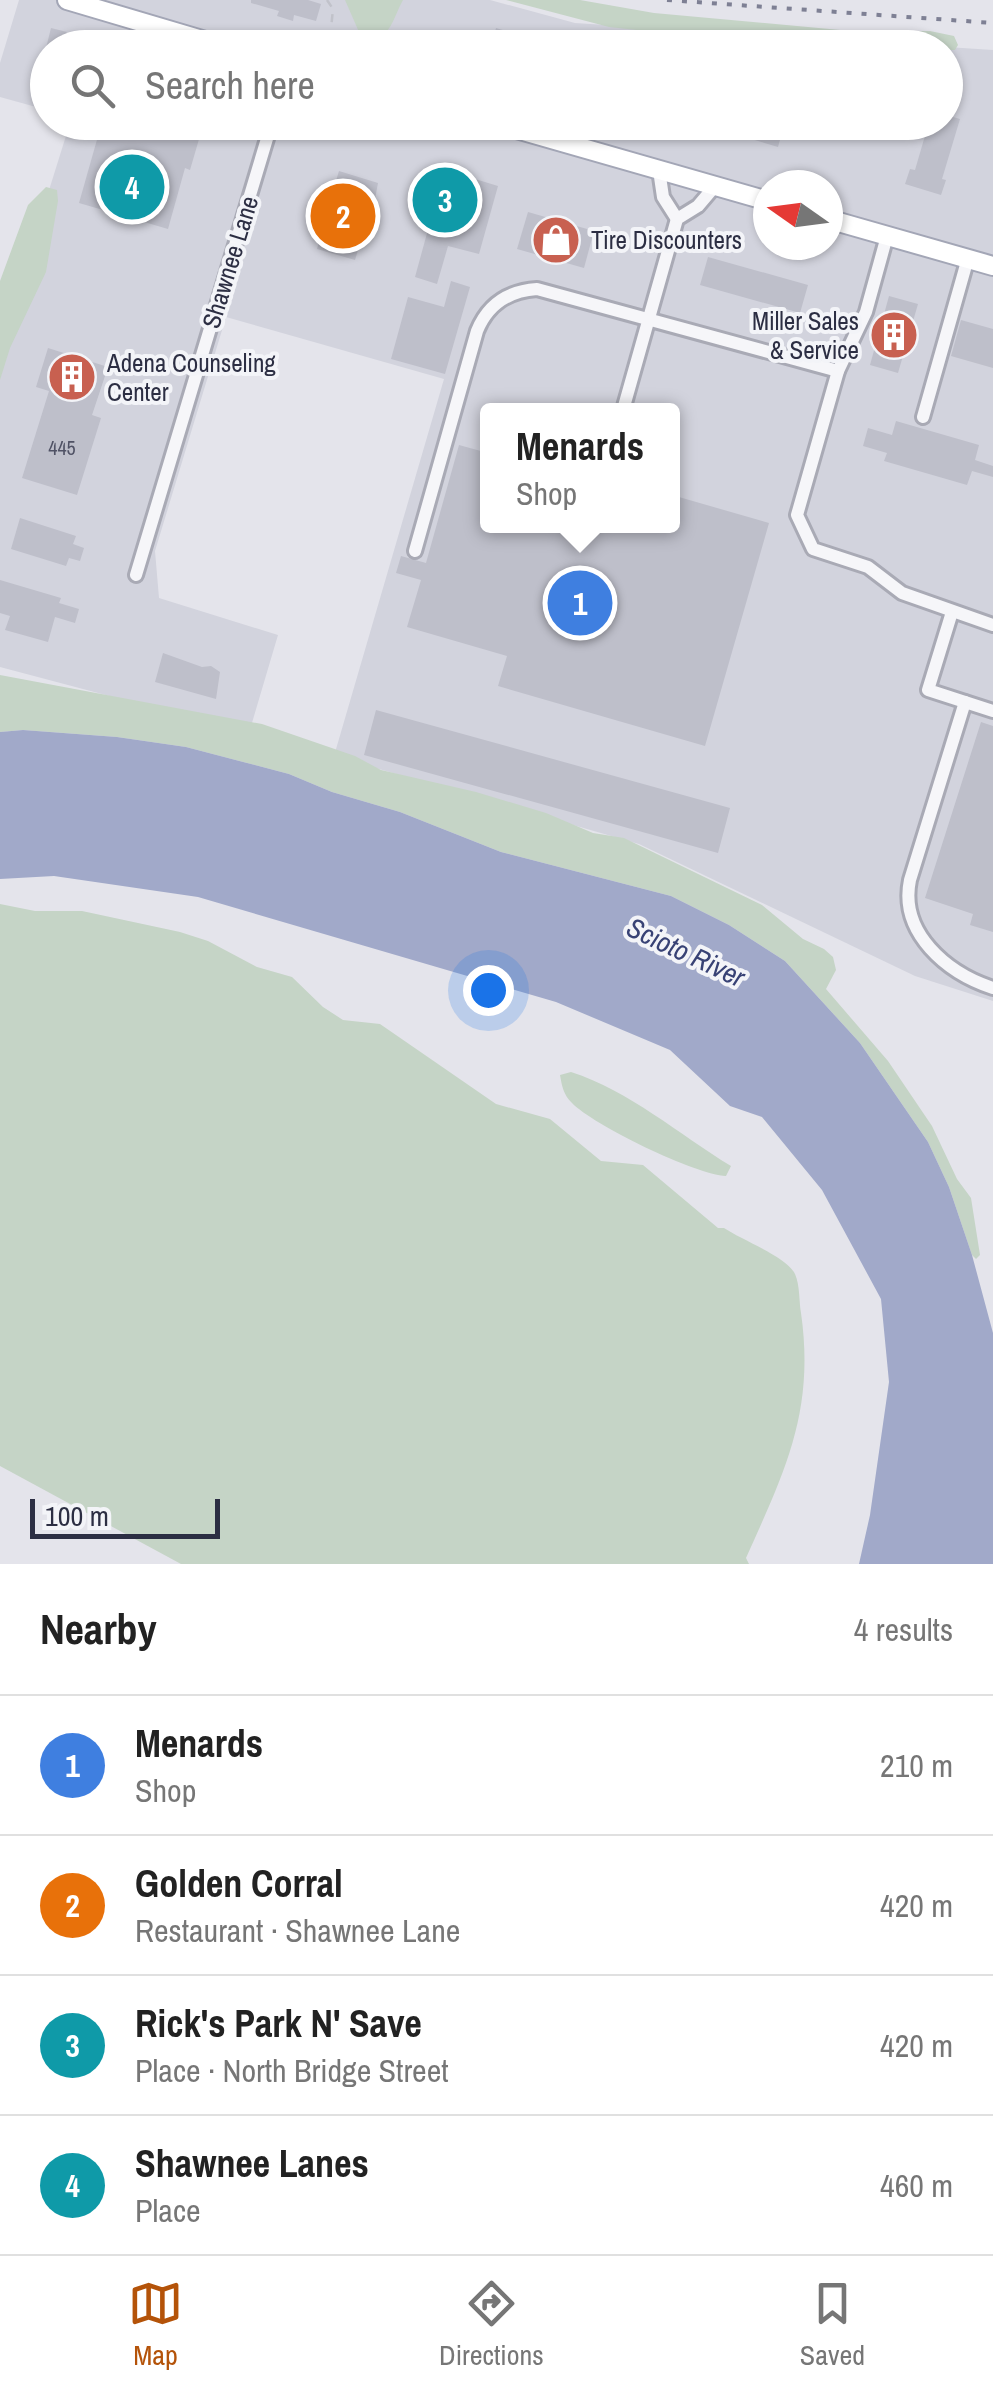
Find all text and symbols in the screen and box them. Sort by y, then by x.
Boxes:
search box [30,30,963,140]
icon: search [65,58,120,113]
text: Search here [145,60,315,111]
pin: 4 [100,150,164,224]
pin: 3 [412,162,478,238]
north arrow [753,170,843,260]
pin: 2 [310,178,376,254]
street label: Shawnee Lane [194,192,266,332]
shop icon: Tire Discounters [530,214,582,266]
place label: Tire Discounters [591,223,742,257]
place label: Miller Sales & Service [752,304,859,367]
building icon: Miller Sales & Service [868,309,920,361]
place label: Adena Counseling Center [106,346,276,409]
building icon: Adena Counseling Center [46,351,98,403]
popup [480,403,680,533]
text: Menards [516,421,644,472]
house number: 445 [48,434,76,461]
text: Shop [516,472,577,515]
pin: 1 [548,566,612,640]
water label: Scioto River [621,908,753,996]
your location [463,965,514,1016]
scale bar [30,1494,220,1538]
text: 100 m [45,1497,109,1535]
text: Nearby [40,1601,157,1657]
text: 4 results [854,1608,953,1651]
text: Menards [135,1718,263,1769]
text: 1 [65,1744,80,1787]
text: 210 m [880,1744,953,1787]
text: Shop [135,1769,196,1812]
text: Golden Corral [135,1858,343,1909]
text: 2 [65,1884,80,1927]
text: 420 m [880,1884,953,1927]
text: Restaurant · Shawnee Lane [135,1909,460,1952]
text: Rick's Park N' Save [135,1998,422,2049]
text: 3 [65,2024,80,2067]
text: 420 m [880,2024,953,2067]
text: Place · North Bridge Street [135,2049,449,2092]
text: Shawnee Lanes [135,2138,369,2189]
text: 4 [65,2164,80,2207]
text: 460 m [880,2164,953,2207]
text: Place [135,2189,201,2232]
tab: Map [128,2276,183,2374]
tab: Directions [439,2276,544,2374]
tab: Saved [800,2276,865,2374]

